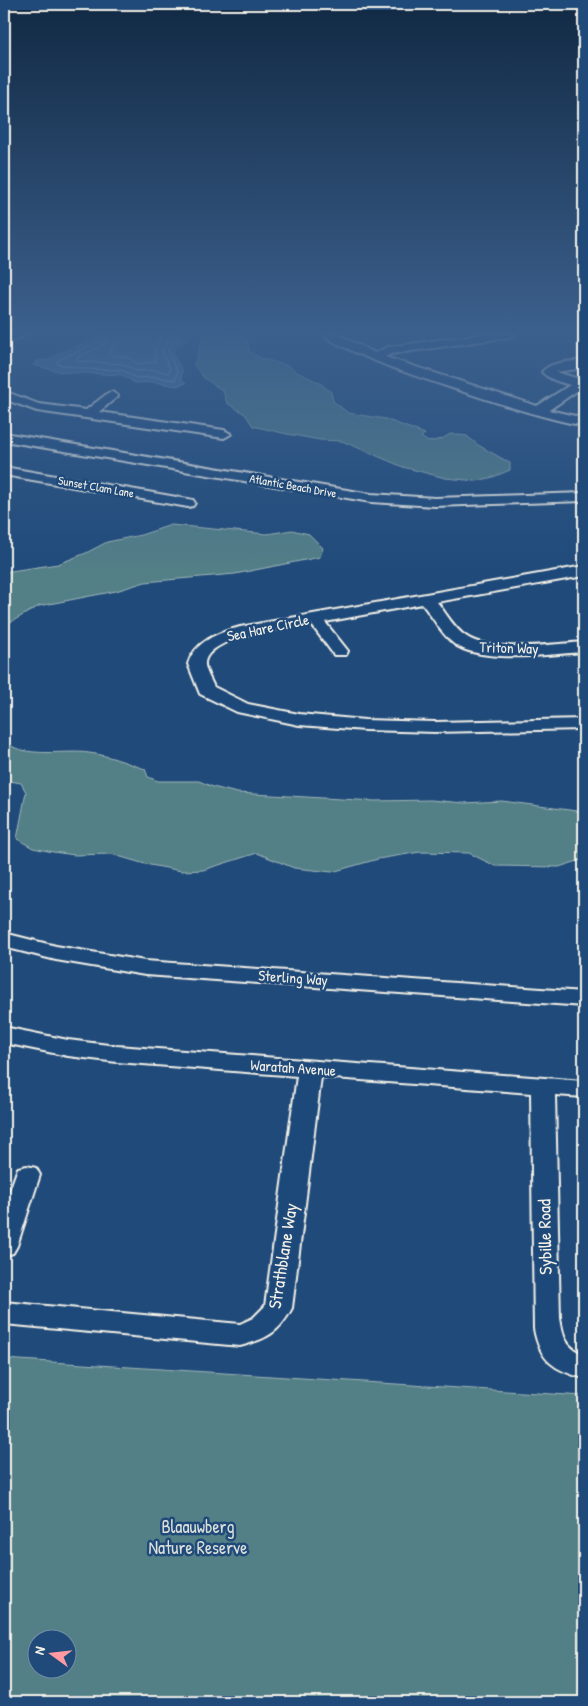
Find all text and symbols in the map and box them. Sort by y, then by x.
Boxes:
street label: Atlantic Beach Drive [248,469,338,502]
street label: Sunset Clam Lane [57,471,136,502]
street label: Sea Hare Circle [225,609,311,646]
street label: Triton Way [479,636,539,659]
street label: Sterling Way [258,965,328,990]
street label: Waratah Avenue [250,1054,336,1081]
street label: Sybille Road [531,1199,558,1275]
street label: Strathblane Way [262,1201,303,1311]
park label: Blaauwberg Nature Reserve [149,1514,247,1560]
north arrow [28,1628,78,1678]
text: N [29,1644,49,1657]

